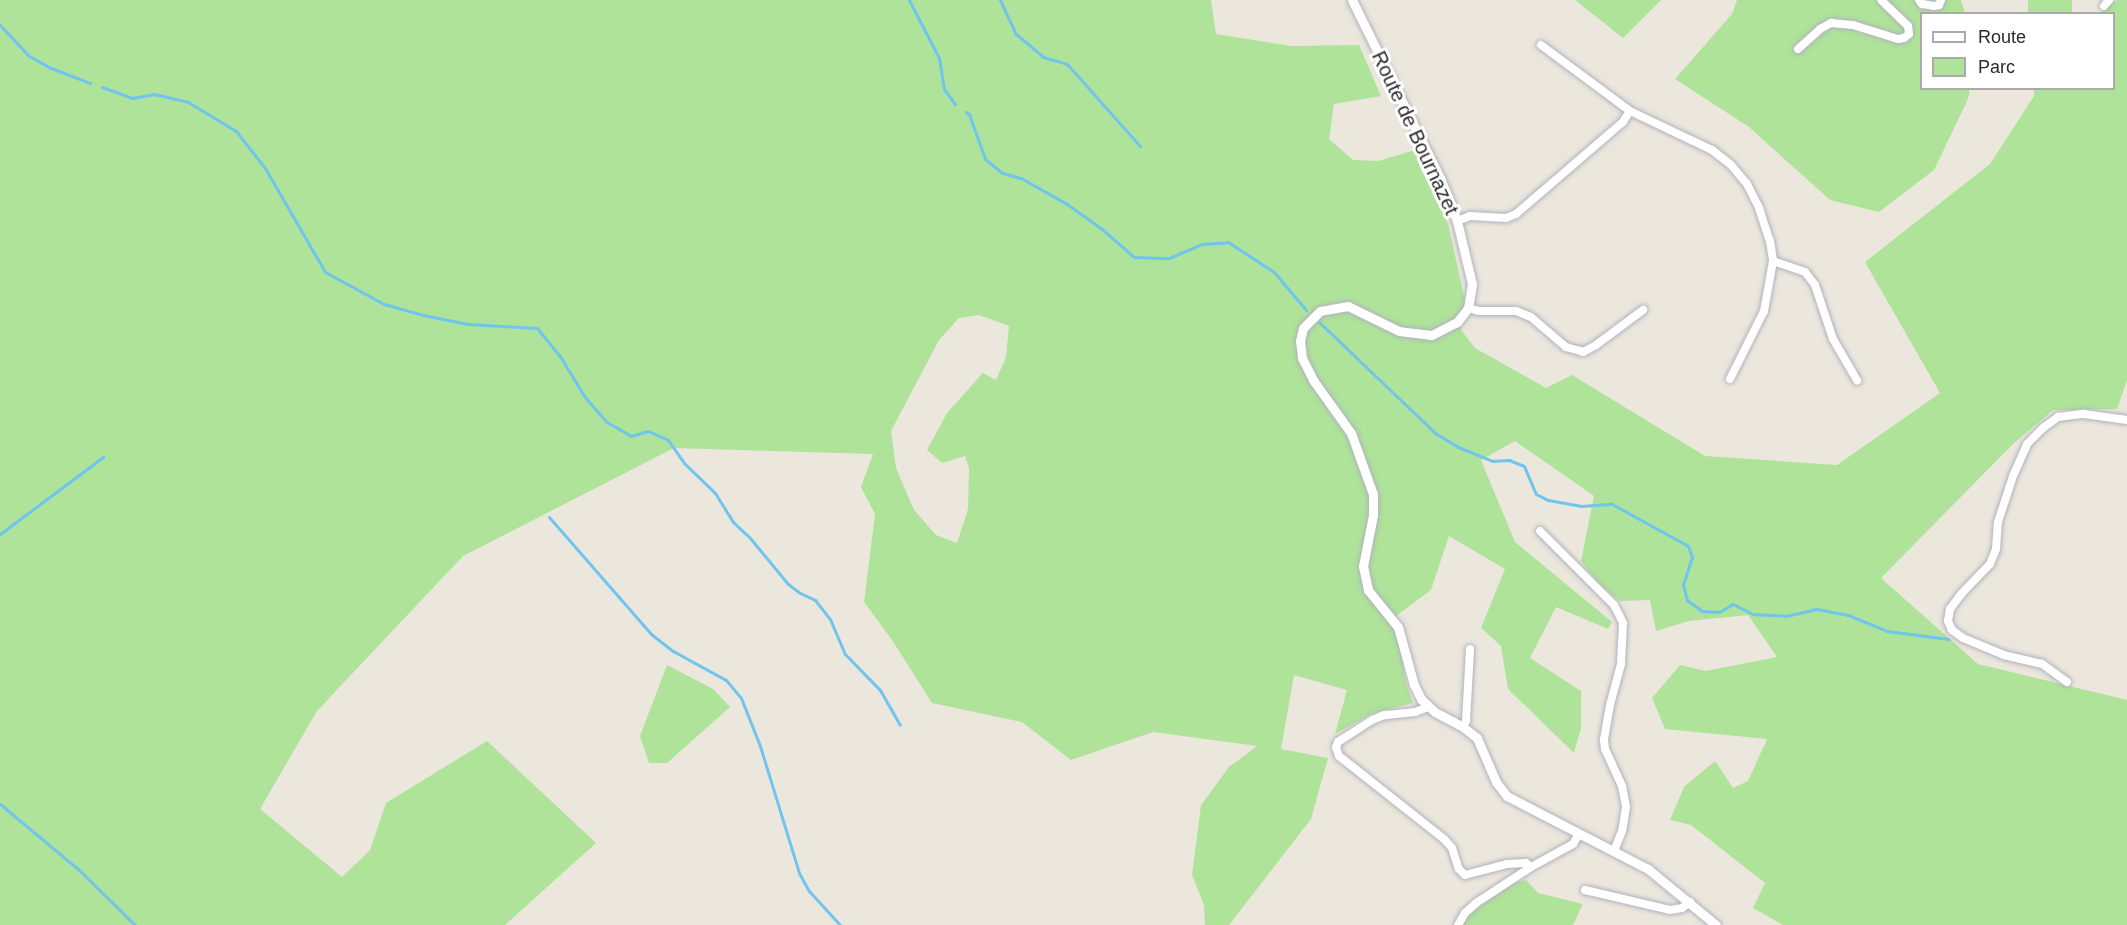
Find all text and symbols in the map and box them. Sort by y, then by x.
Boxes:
legend [1920,12,2115,90]
text: Route [1978,27,2026,47]
street label: Route de Bournazet [1367,47,1463,219]
text: Parc [1978,57,2015,77]

